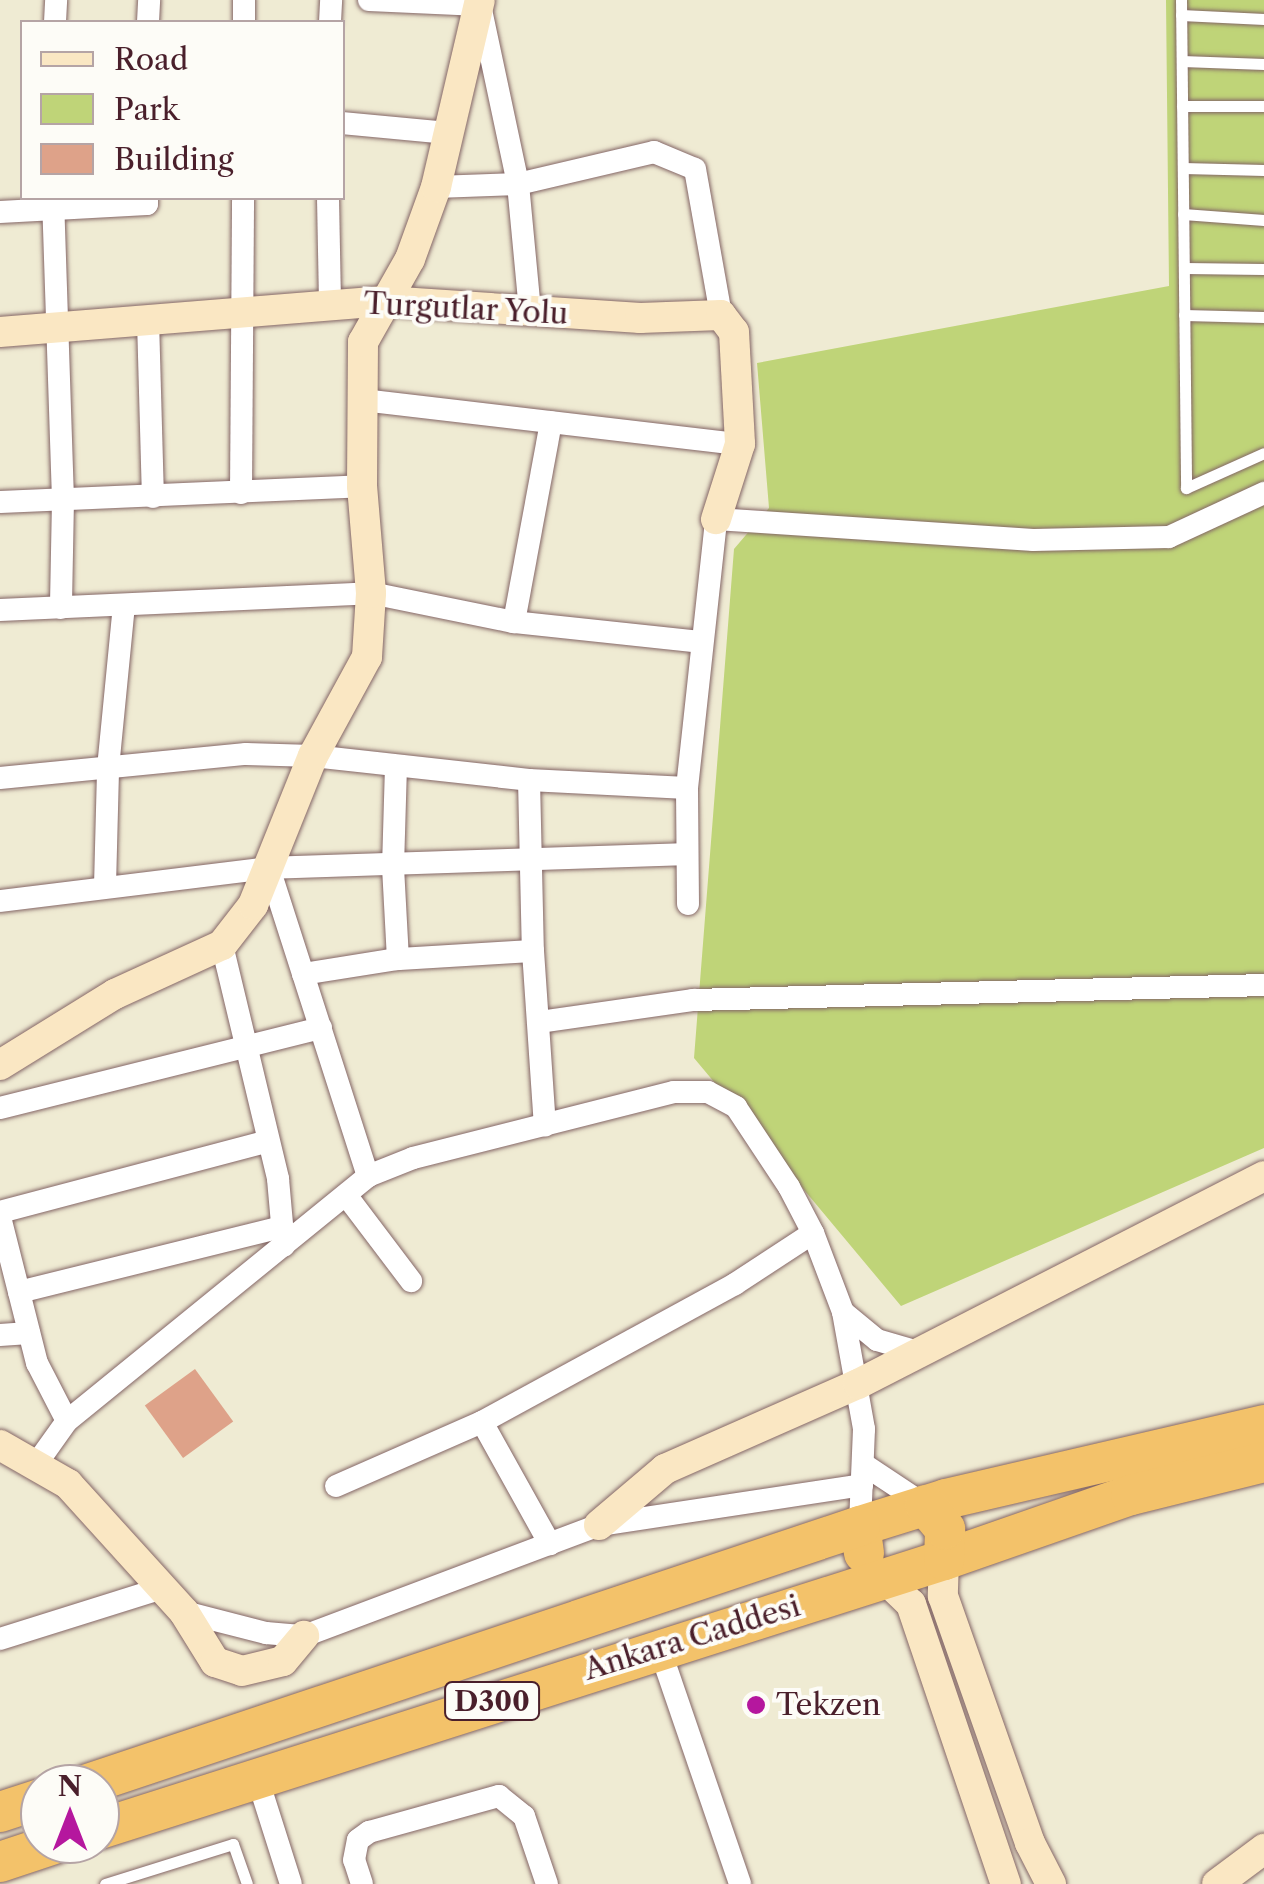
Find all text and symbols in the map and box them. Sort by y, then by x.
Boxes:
legend [20,20,345,200]
text: Road [114,41,188,78]
text: Park [114,91,179,128]
text: Building [114,141,234,178]
street label: Turgutlar Yolu [362,286,570,332]
street label: Ankara Caddesi [579,1588,805,1688]
road number: D300 [442,1678,542,1724]
place label: Tekzen [776,1687,881,1723]
marker: Tekzen [745,1694,767,1716]
north arrow [20,1764,120,1864]
text: N [58,1769,82,1803]

